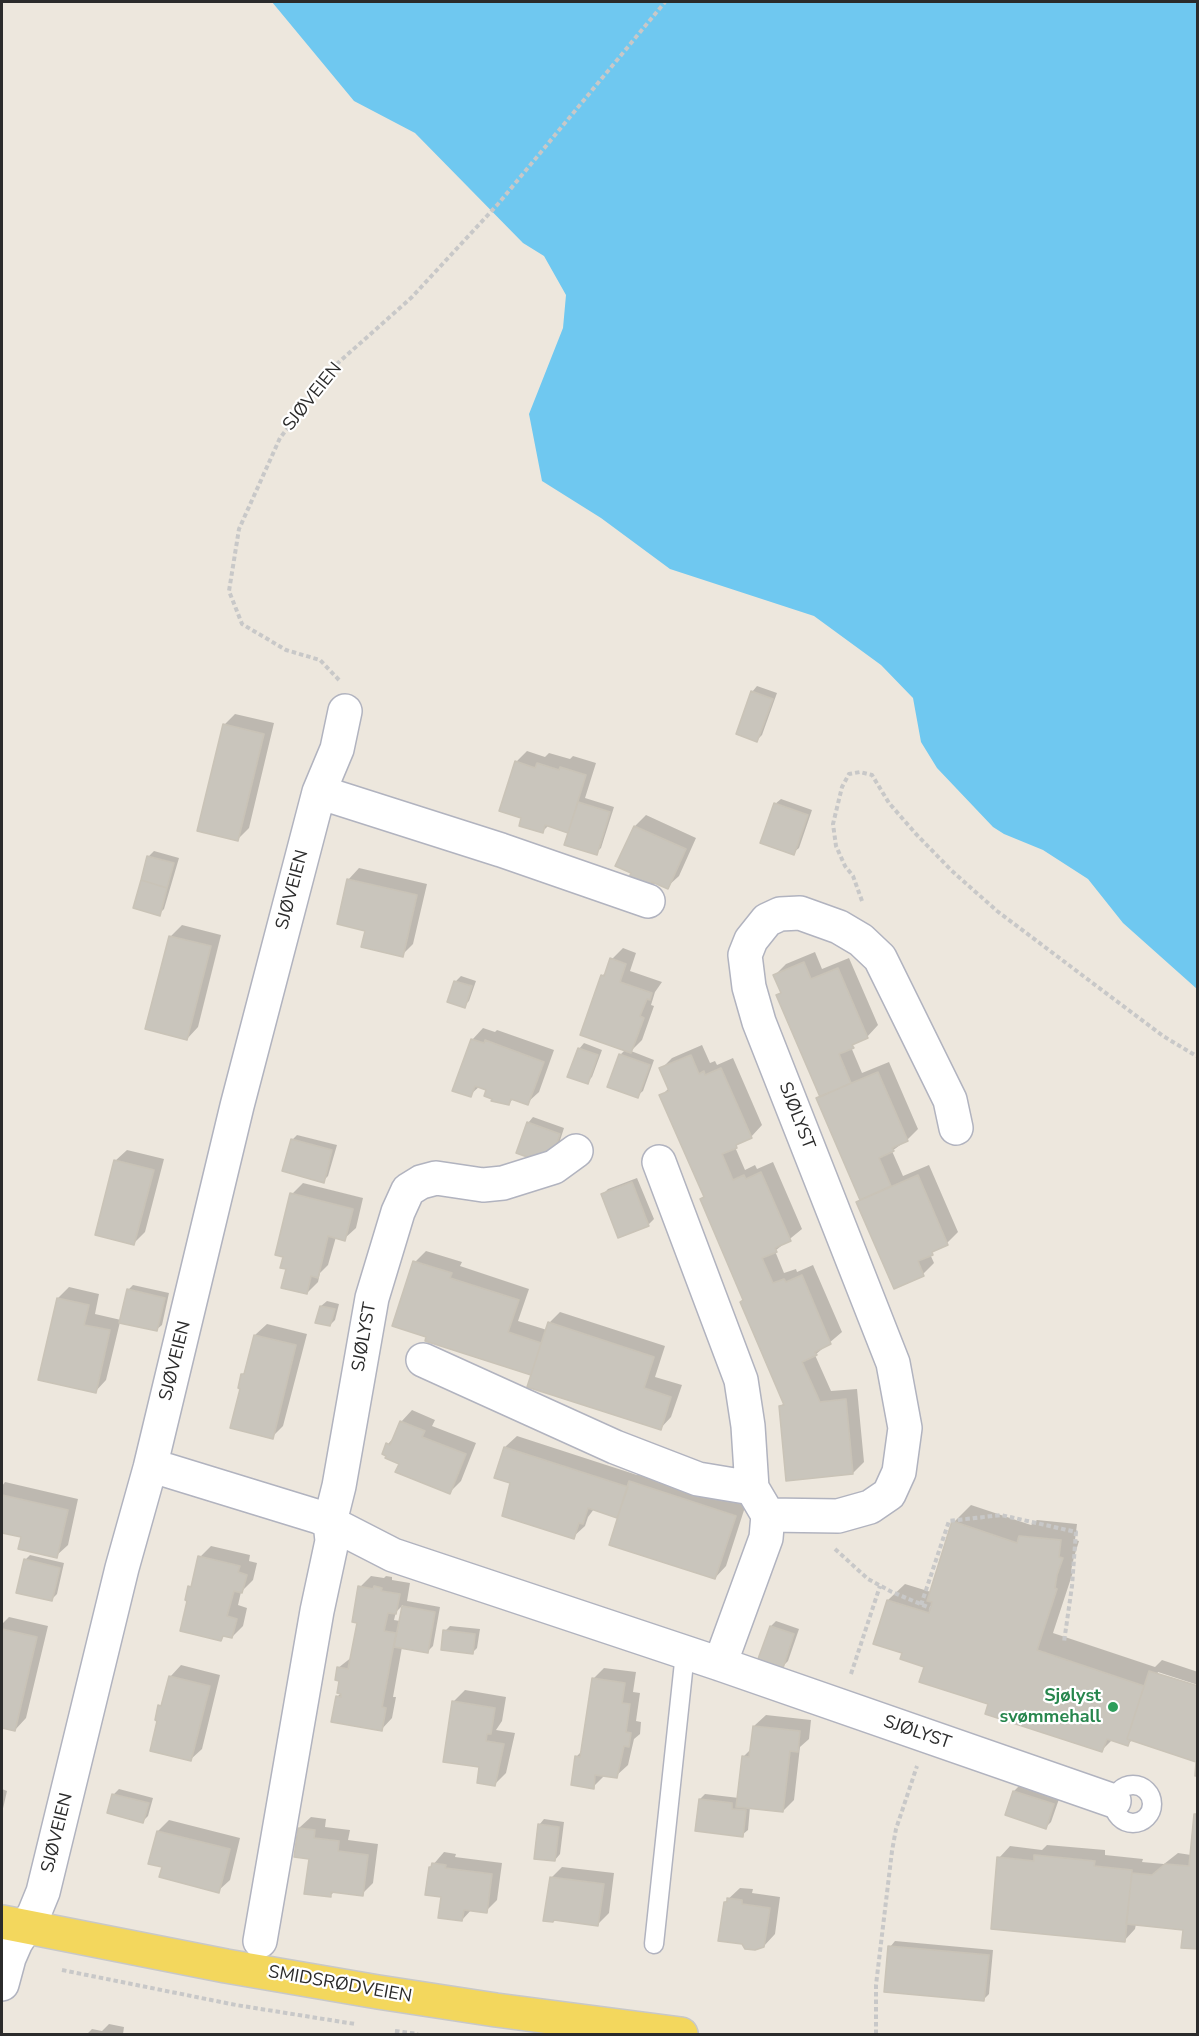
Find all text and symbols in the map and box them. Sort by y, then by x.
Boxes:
street label: SJØVEIEN [279,359,347,435]
street label: SJØVEIEN [272,848,314,932]
street label: SJØLYST [773,1079,819,1153]
street label: SJØLYST [348,1301,382,1373]
street label: SJØVEIEN [156,1319,196,1403]
place label: Sjølyst svømmehall [1000,1686,1101,1728]
marker: Sjølyst svømmehall [1106,1700,1120,1714]
street label: SJØLYST [880,1711,954,1755]
street label: SJØVEIEN [38,1791,78,1875]
street label: SMIDSRØDVEIEN [266,1962,414,2008]

